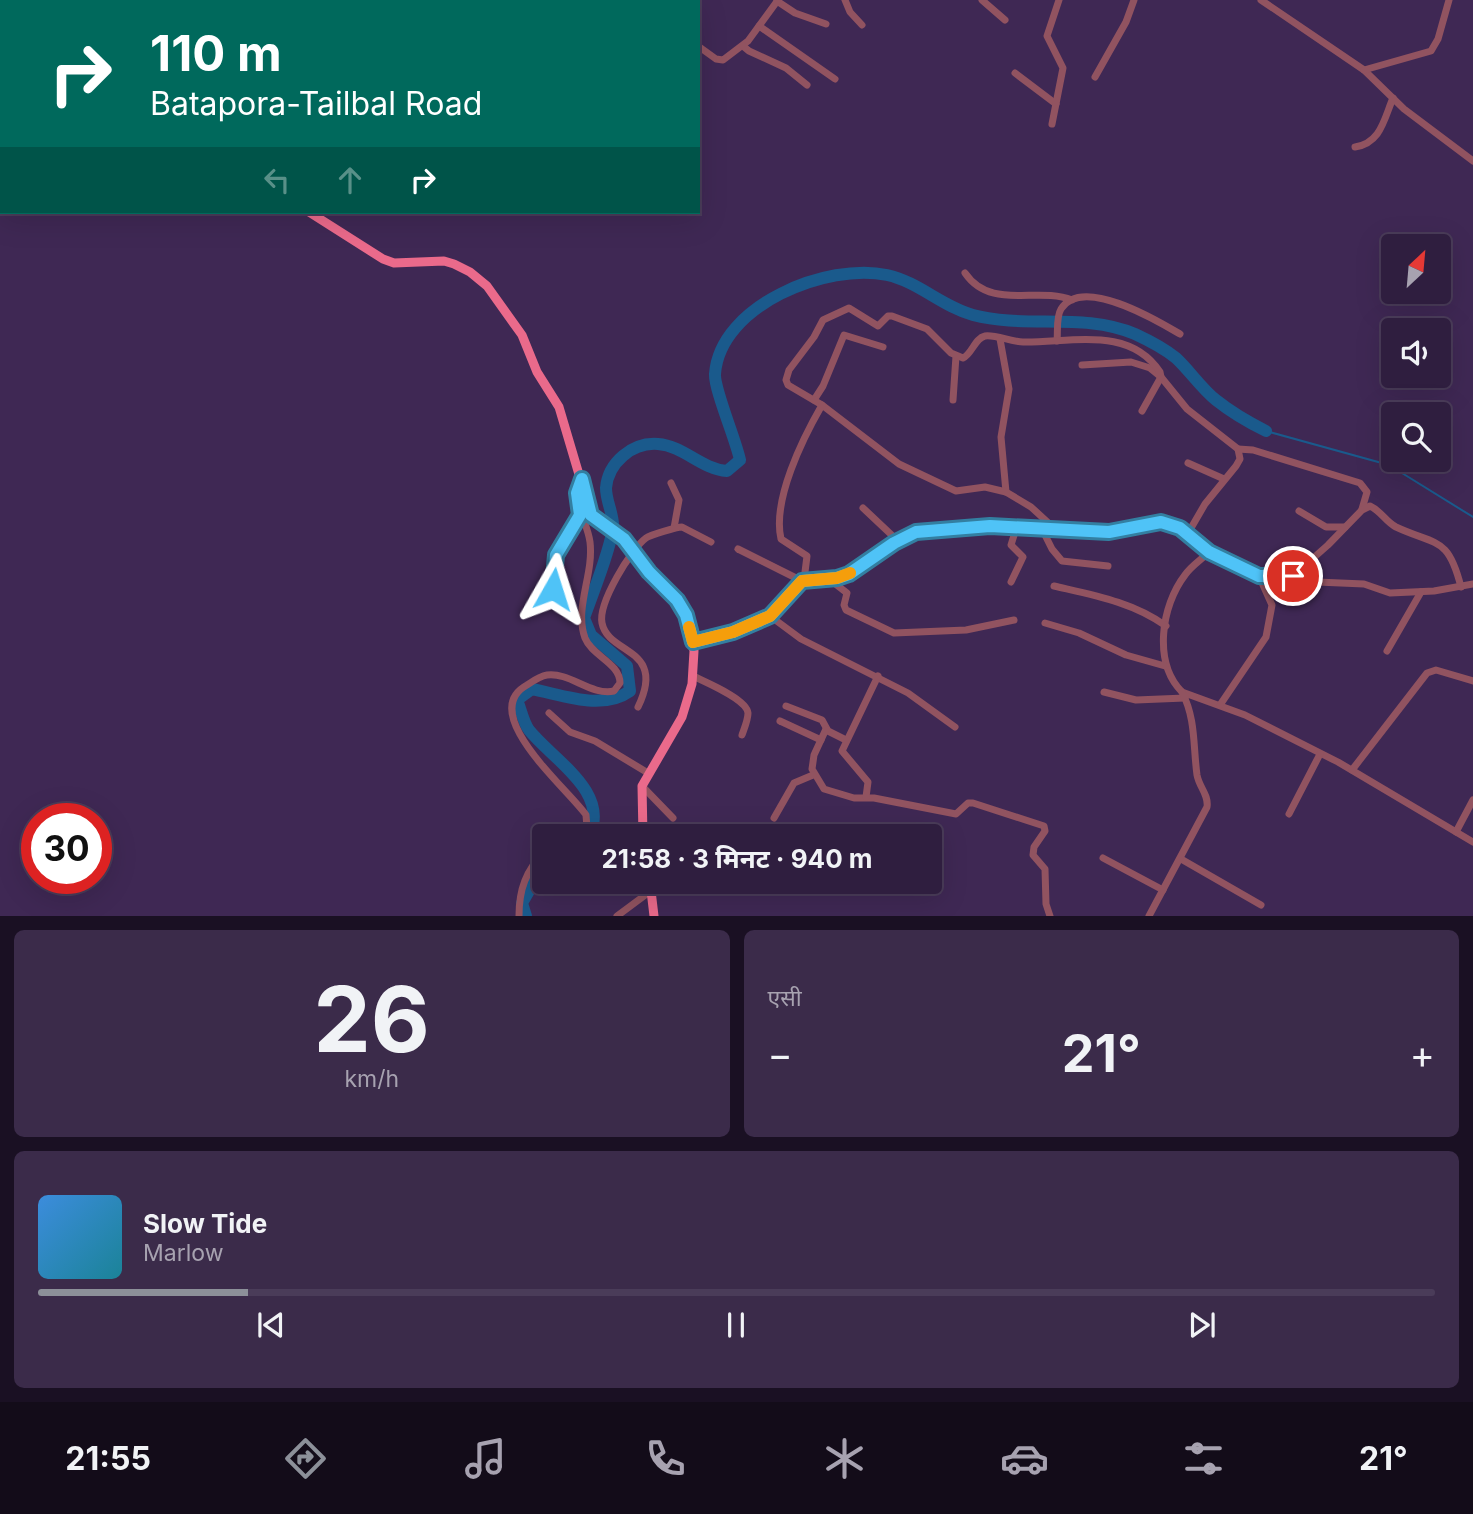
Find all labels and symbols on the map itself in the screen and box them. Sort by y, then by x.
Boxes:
north arrow [1381,234,1451,304]
pin [1263,546,1323,606]
position arrow [516,552,590,626]
speed limit sign: 30 [21,803,112,894]

